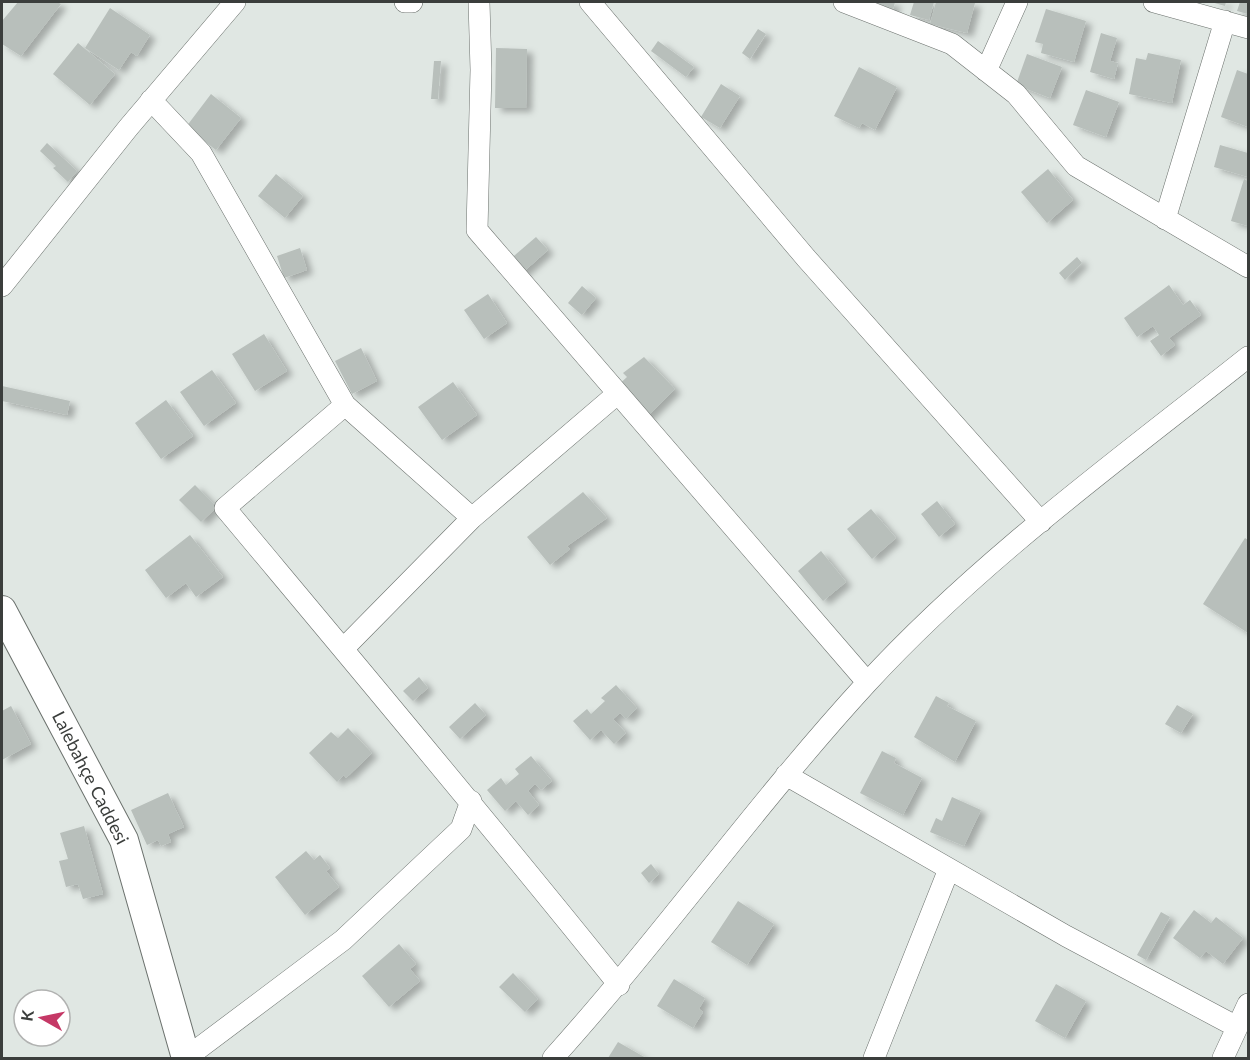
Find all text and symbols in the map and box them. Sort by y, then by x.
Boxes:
street label: Lalebahçe Caddesi [48,707,134,848]
north arrow [12,988,72,1048]
text: K [16,1008,37,1022]

